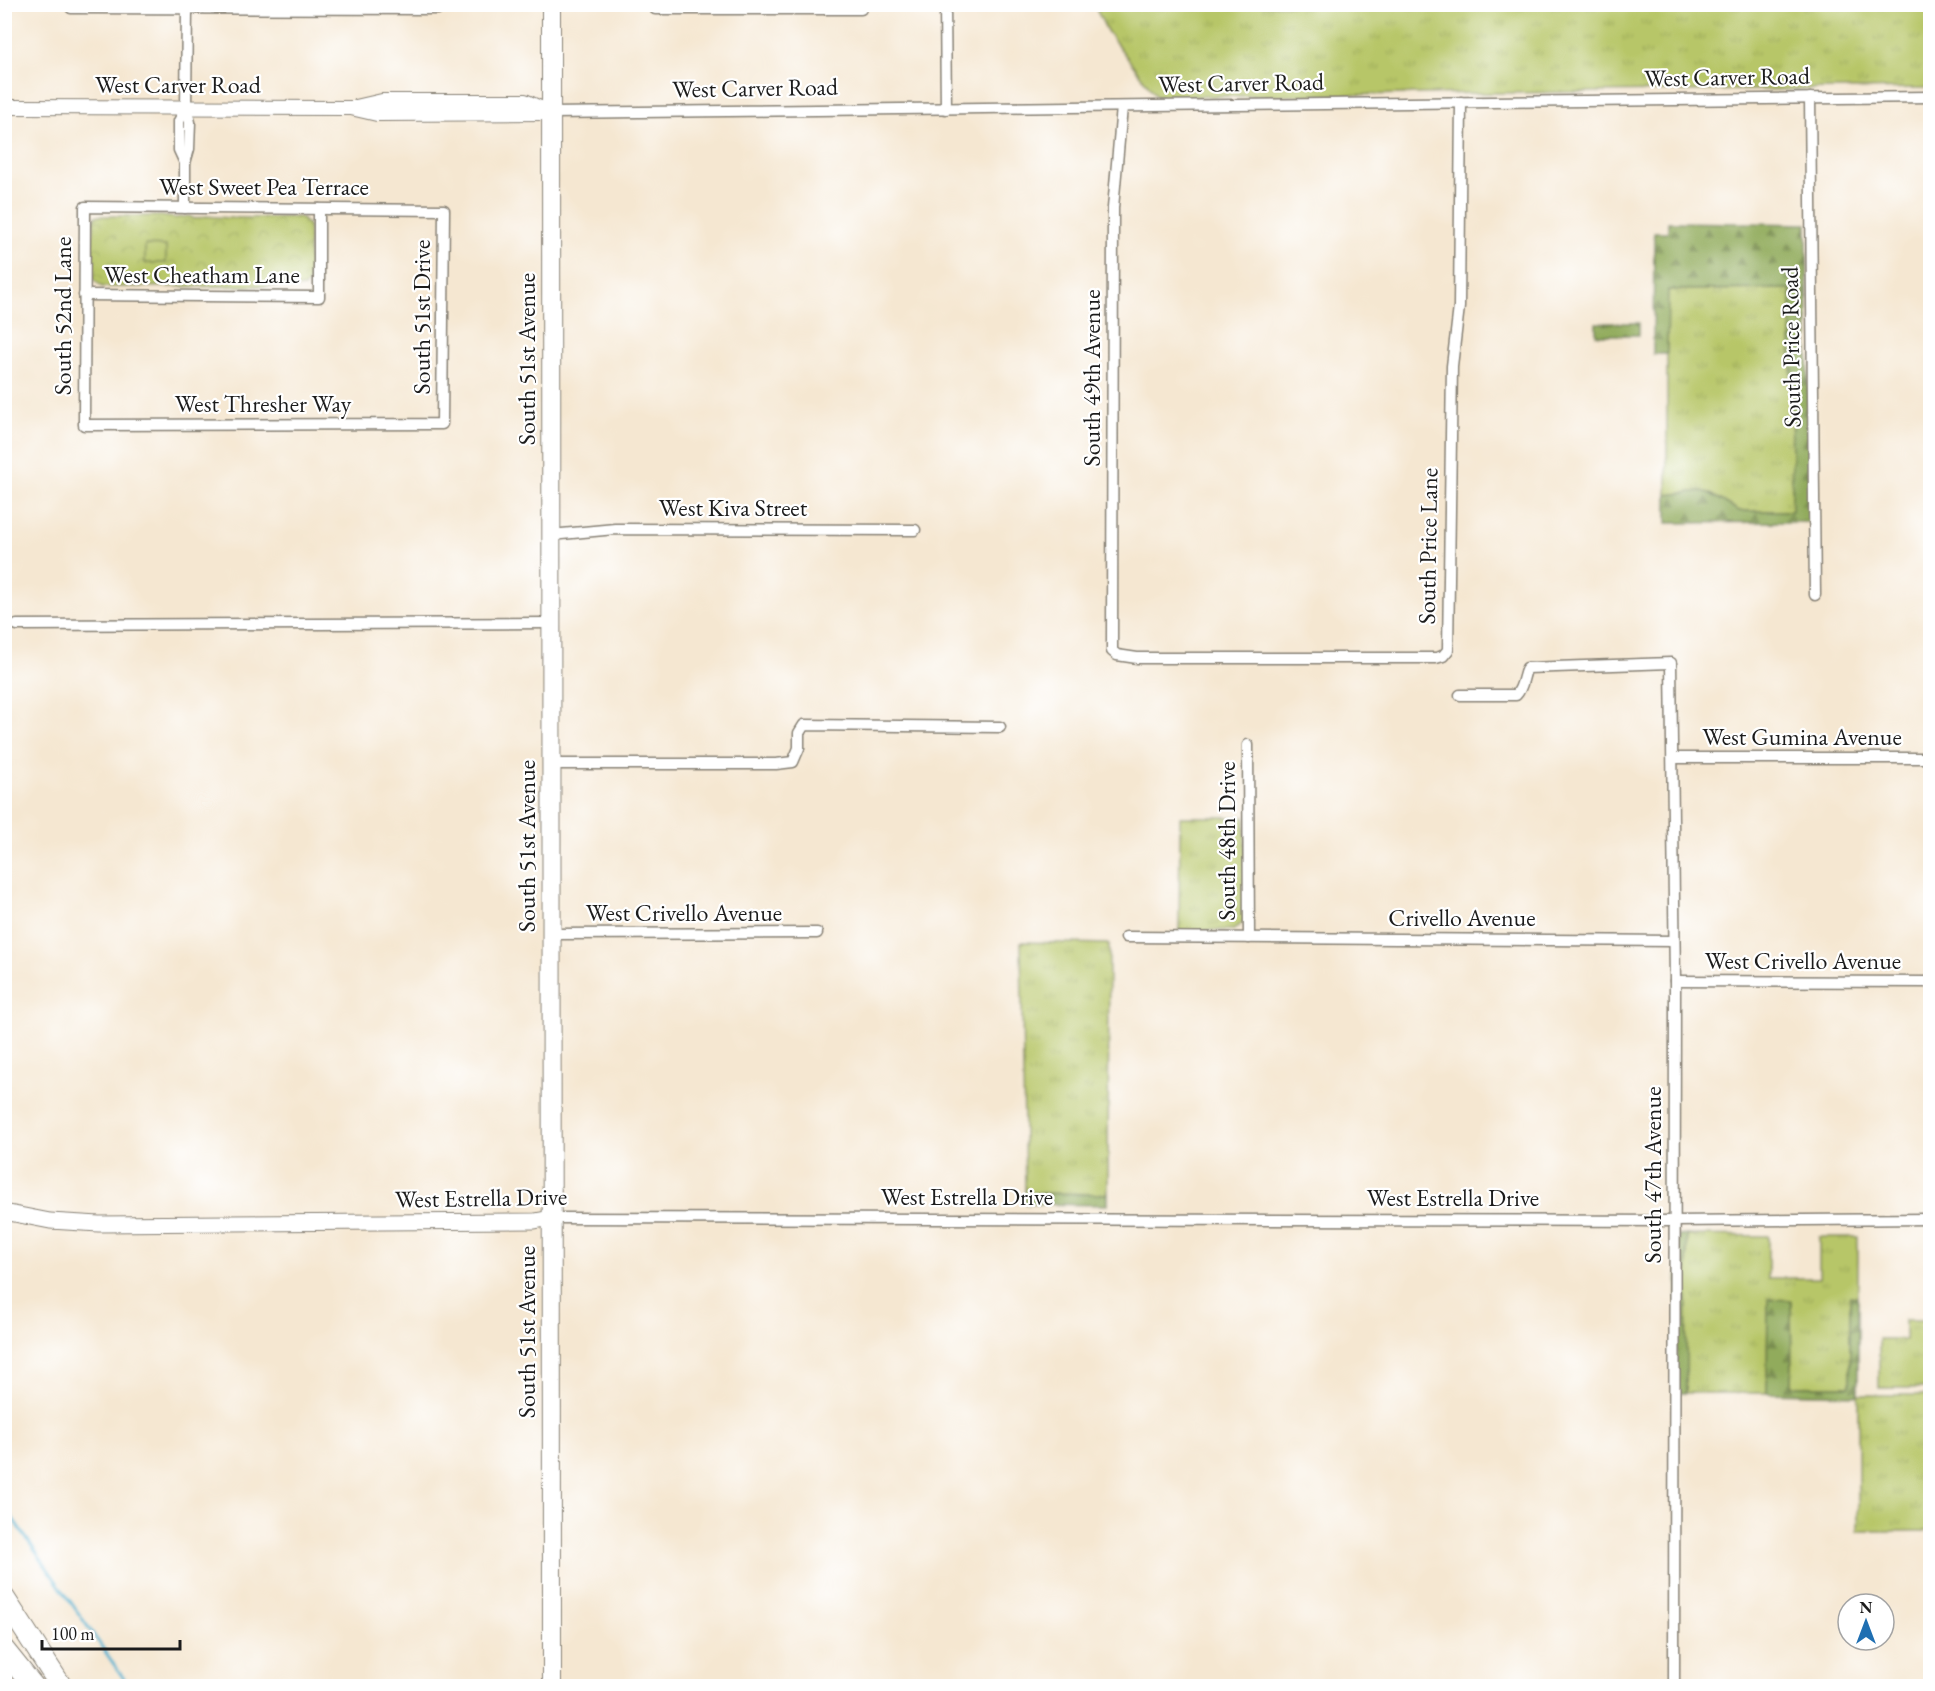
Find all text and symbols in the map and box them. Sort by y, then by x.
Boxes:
street label: West Carver Road [1644,60,1811,93]
street label: West Carver Road [1158,66,1325,99]
street label: West Carver Road [95,69,262,100]
street label: West Carver Road [672,71,839,104]
street label: West Sweet Pea Terrace [159,171,369,202]
street label: South 52nd Lane [47,237,78,395]
street label: South 51st Drive [406,240,437,394]
street label: West Cheatham Lane [104,259,300,290]
street label: South Price Road [1774,265,1807,428]
street label: South 51st Avenue [511,273,542,445]
street label: South 49th Avenue [1076,290,1107,467]
street label: West Thresher Way [175,388,352,419]
street label: South Price Lane [1411,467,1444,625]
street label: West Kiva Street [659,492,808,523]
street label: West Gumina Avenue [1702,721,1902,752]
street label: South 51st Avenue [511,760,542,932]
street label: South 48th Drive [1211,761,1242,921]
street label: West Crivello Avenue [586,897,782,928]
street label: Crivello Avenue [1388,902,1536,933]
street label: West Crivello Avenue [1705,945,1901,976]
street label: South 47th Avenue [1637,1087,1668,1264]
street label: West Estrella Drive [395,1180,567,1215]
street label: West Estrella Drive [881,1181,1053,1212]
street label: West Estrella Drive [1367,1182,1539,1213]
street label: South 51st Avenue [511,1246,542,1418]
north arrow [1836,1592,1896,1652]
text: N [1860,1597,1873,1618]
scale bar [42,1613,180,1651]
text: 100 m [51,1622,95,1645]

